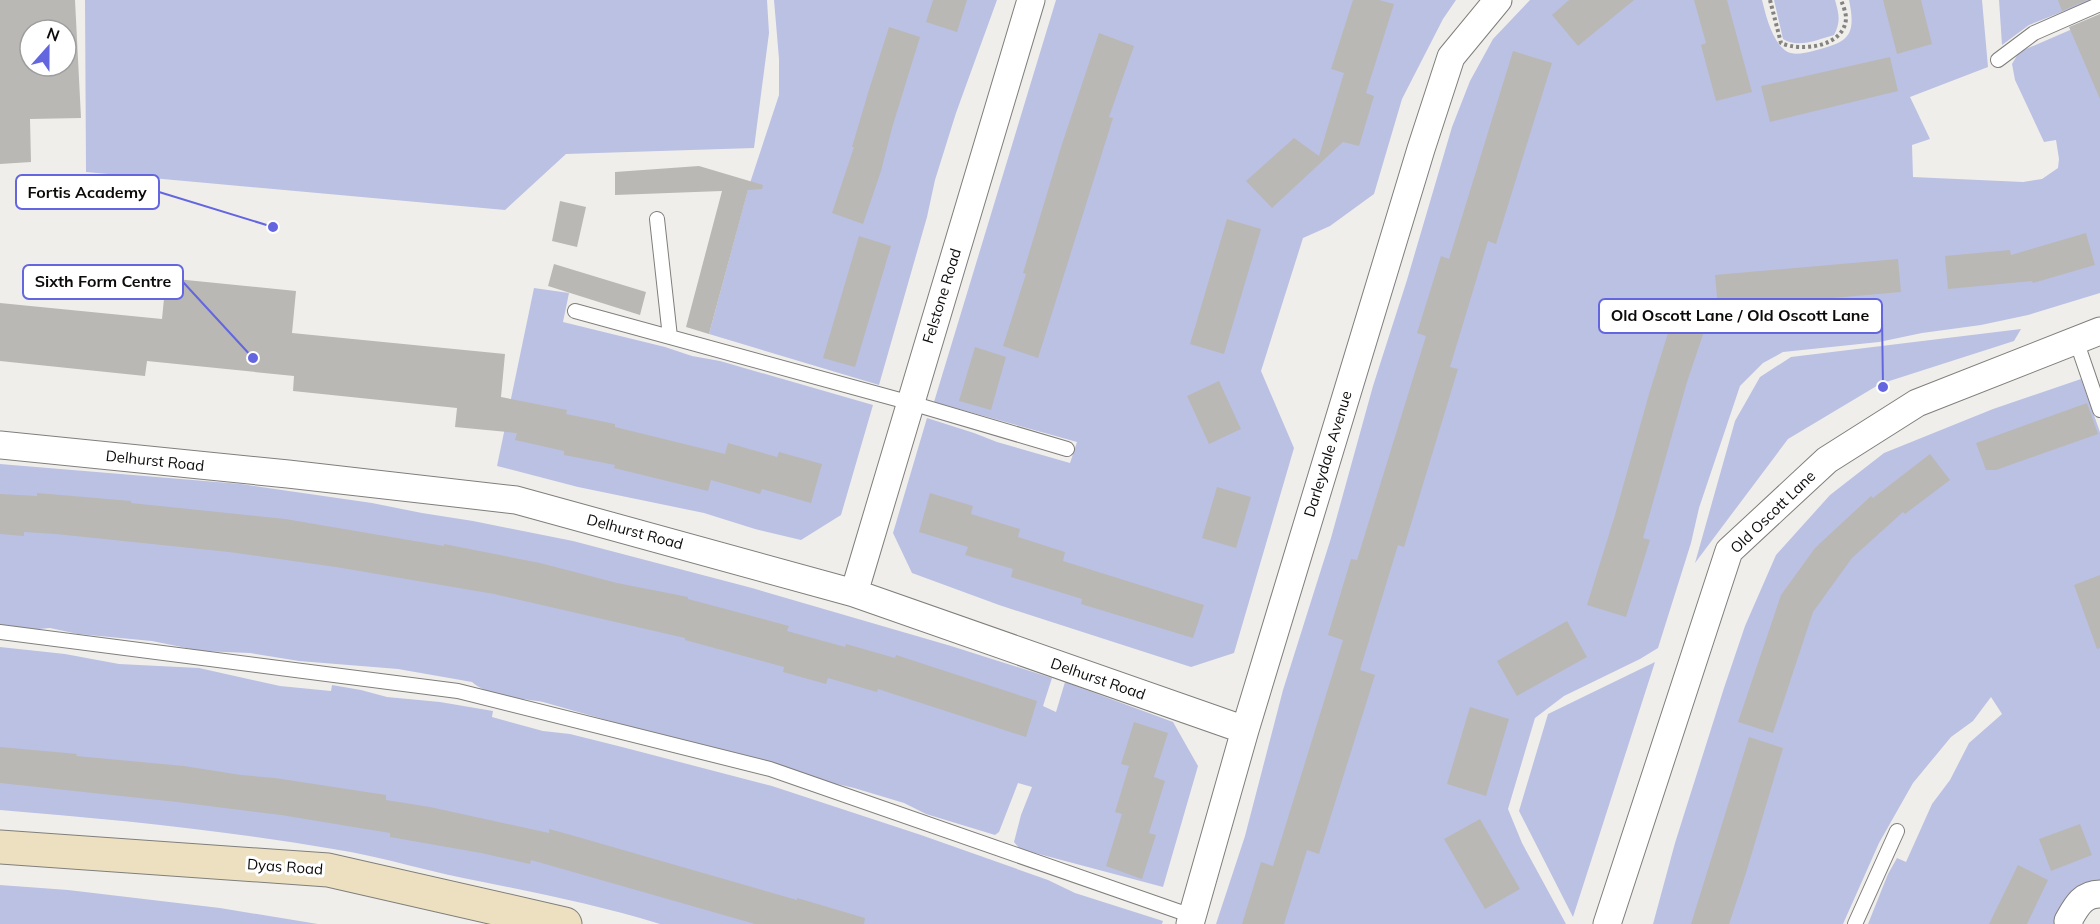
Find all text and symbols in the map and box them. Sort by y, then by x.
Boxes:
north arrow [18,18,78,78]
text: N [44,22,63,45]
callout: Fortis Academy [16,175,159,209]
text: Fortis Academy [27,182,147,202]
street label: Felstone Road [918,246,965,346]
callout: Sixth Form Centre [23,265,183,299]
text: Sixth Form Centre [35,271,172,291]
callout: Old Oscott Lane / Old Oscott Lane [1599,299,1882,333]
text: Old Oscott Lane / Old Oscott Lane [1611,305,1869,325]
street label: Darleydale Avenue [1299,388,1356,519]
street label: Delhurst Road [105,446,205,475]
street label: Old Oscott Lane [1726,466,1819,557]
street label: Delhurst Road [585,510,685,554]
street label: Delhurst Road [1048,653,1148,704]
street label: Dyas Road [246,854,324,879]

